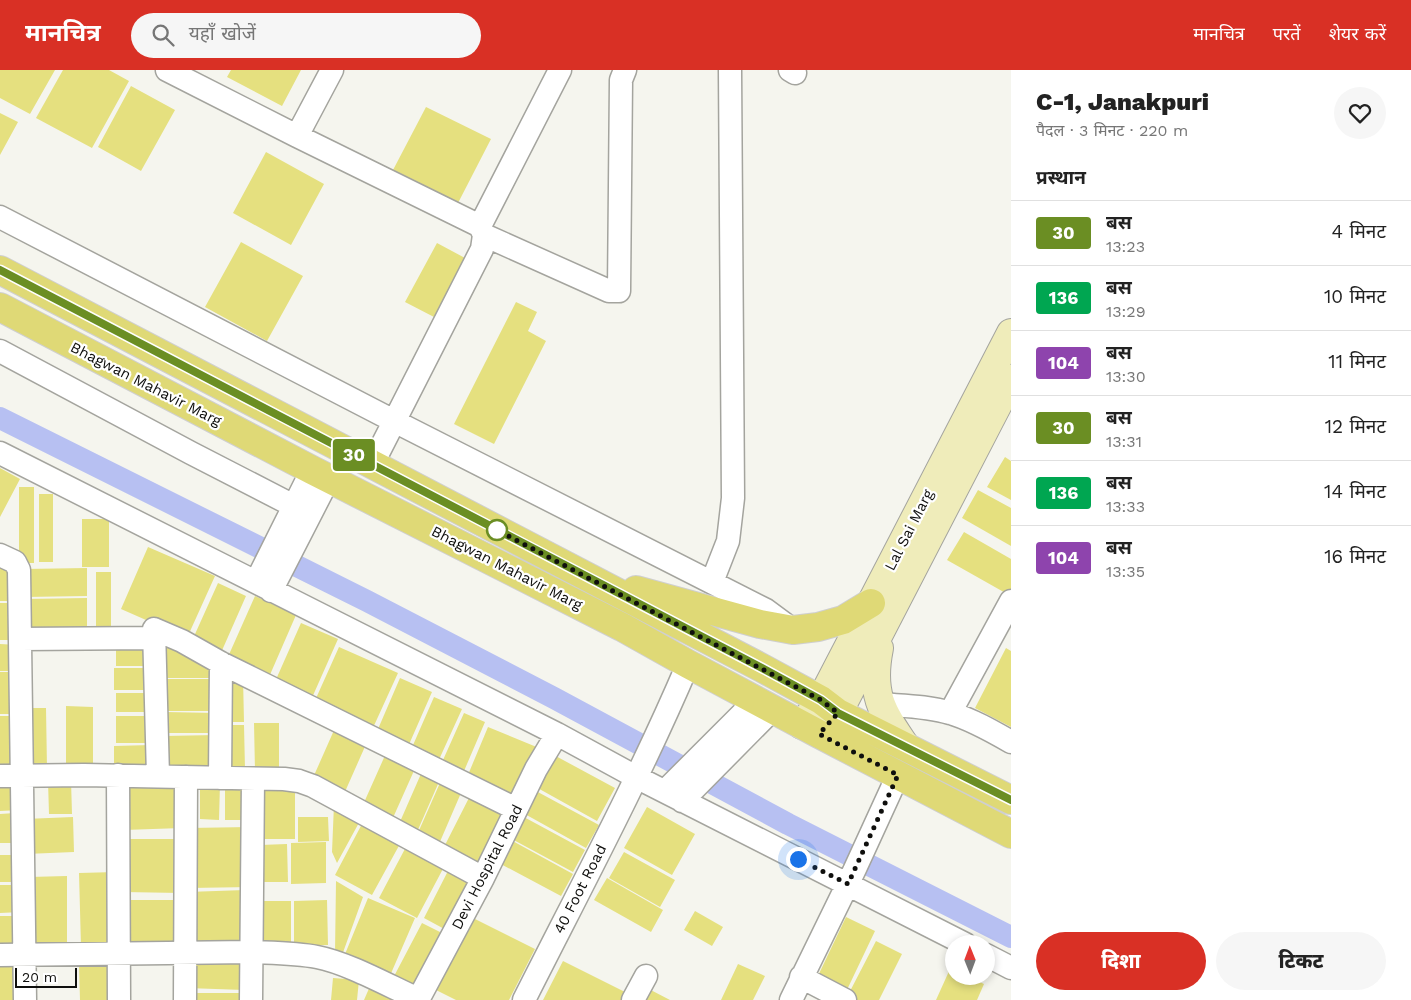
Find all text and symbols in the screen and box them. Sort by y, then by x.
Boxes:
search box [131,13,481,58]
text: मानचित्र [25,19,101,47]
icon: search [149,21,177,49]
text: यहाँ खोजें [189,22,256,45]
text: मानचित्र [1193,23,1245,44]
text: परतें [1273,23,1301,44]
text: शेयर करें [1329,23,1386,44]
button: heart [1334,87,1386,139]
text: C-1, Janakpuri [1036,88,1209,116]
text: पैदल · 3 मिनट · 220 m [1036,121,1188,140]
text: प्रस्थान [1036,166,1086,189]
text: बस [1106,211,1132,234]
text: 4 मिनट [1332,220,1386,243]
text: 30 [1052,222,1075,243]
text: 13:23 [1106,237,1145,256]
text: बस [1106,276,1132,299]
text: 10 मिनट [1324,285,1386,308]
text: 136 [1049,287,1078,308]
text: 13:29 [1106,302,1146,321]
street label: Bhagwan Mahavir Marg [68,338,225,430]
text: बस [1106,341,1132,364]
text: 11 मिनट [1328,350,1386,373]
text: 104 [1048,352,1079,373]
text: 13:30 [1106,367,1146,386]
text: बस [1106,406,1132,429]
text: 12 मिनट [1325,415,1386,438]
text: 30 [1052,417,1075,438]
text: 13:31 [1106,432,1142,451]
line badge: 30 [332,439,376,471]
text: 30 [343,444,365,465]
text: बस [1106,471,1132,494]
text: 14 मिनट [1324,480,1386,503]
text: 136 [1049,482,1078,503]
street label: Lal Sai Marg [881,486,937,574]
text: 13:33 [1106,497,1145,516]
unlabelled marker [486,519,508,541]
street label: Bhagwan Mahavir Marg [429,522,586,614]
text: बस [1106,536,1132,559]
text: 16 मिनट [1324,545,1386,568]
text: 104 [1048,547,1079,568]
text: 13:35 [1106,562,1145,581]
street label: Devi Hospital Road [448,801,526,933]
street label: 40 Foot Road [550,841,610,937]
your location [786,847,811,872]
button: दिशा [1036,932,1206,990]
button: टिकट [1216,932,1386,990]
north arrow [945,935,995,985]
map controls [945,935,995,985]
scale bar [15,965,78,988]
text: 20 m [22,969,57,985]

